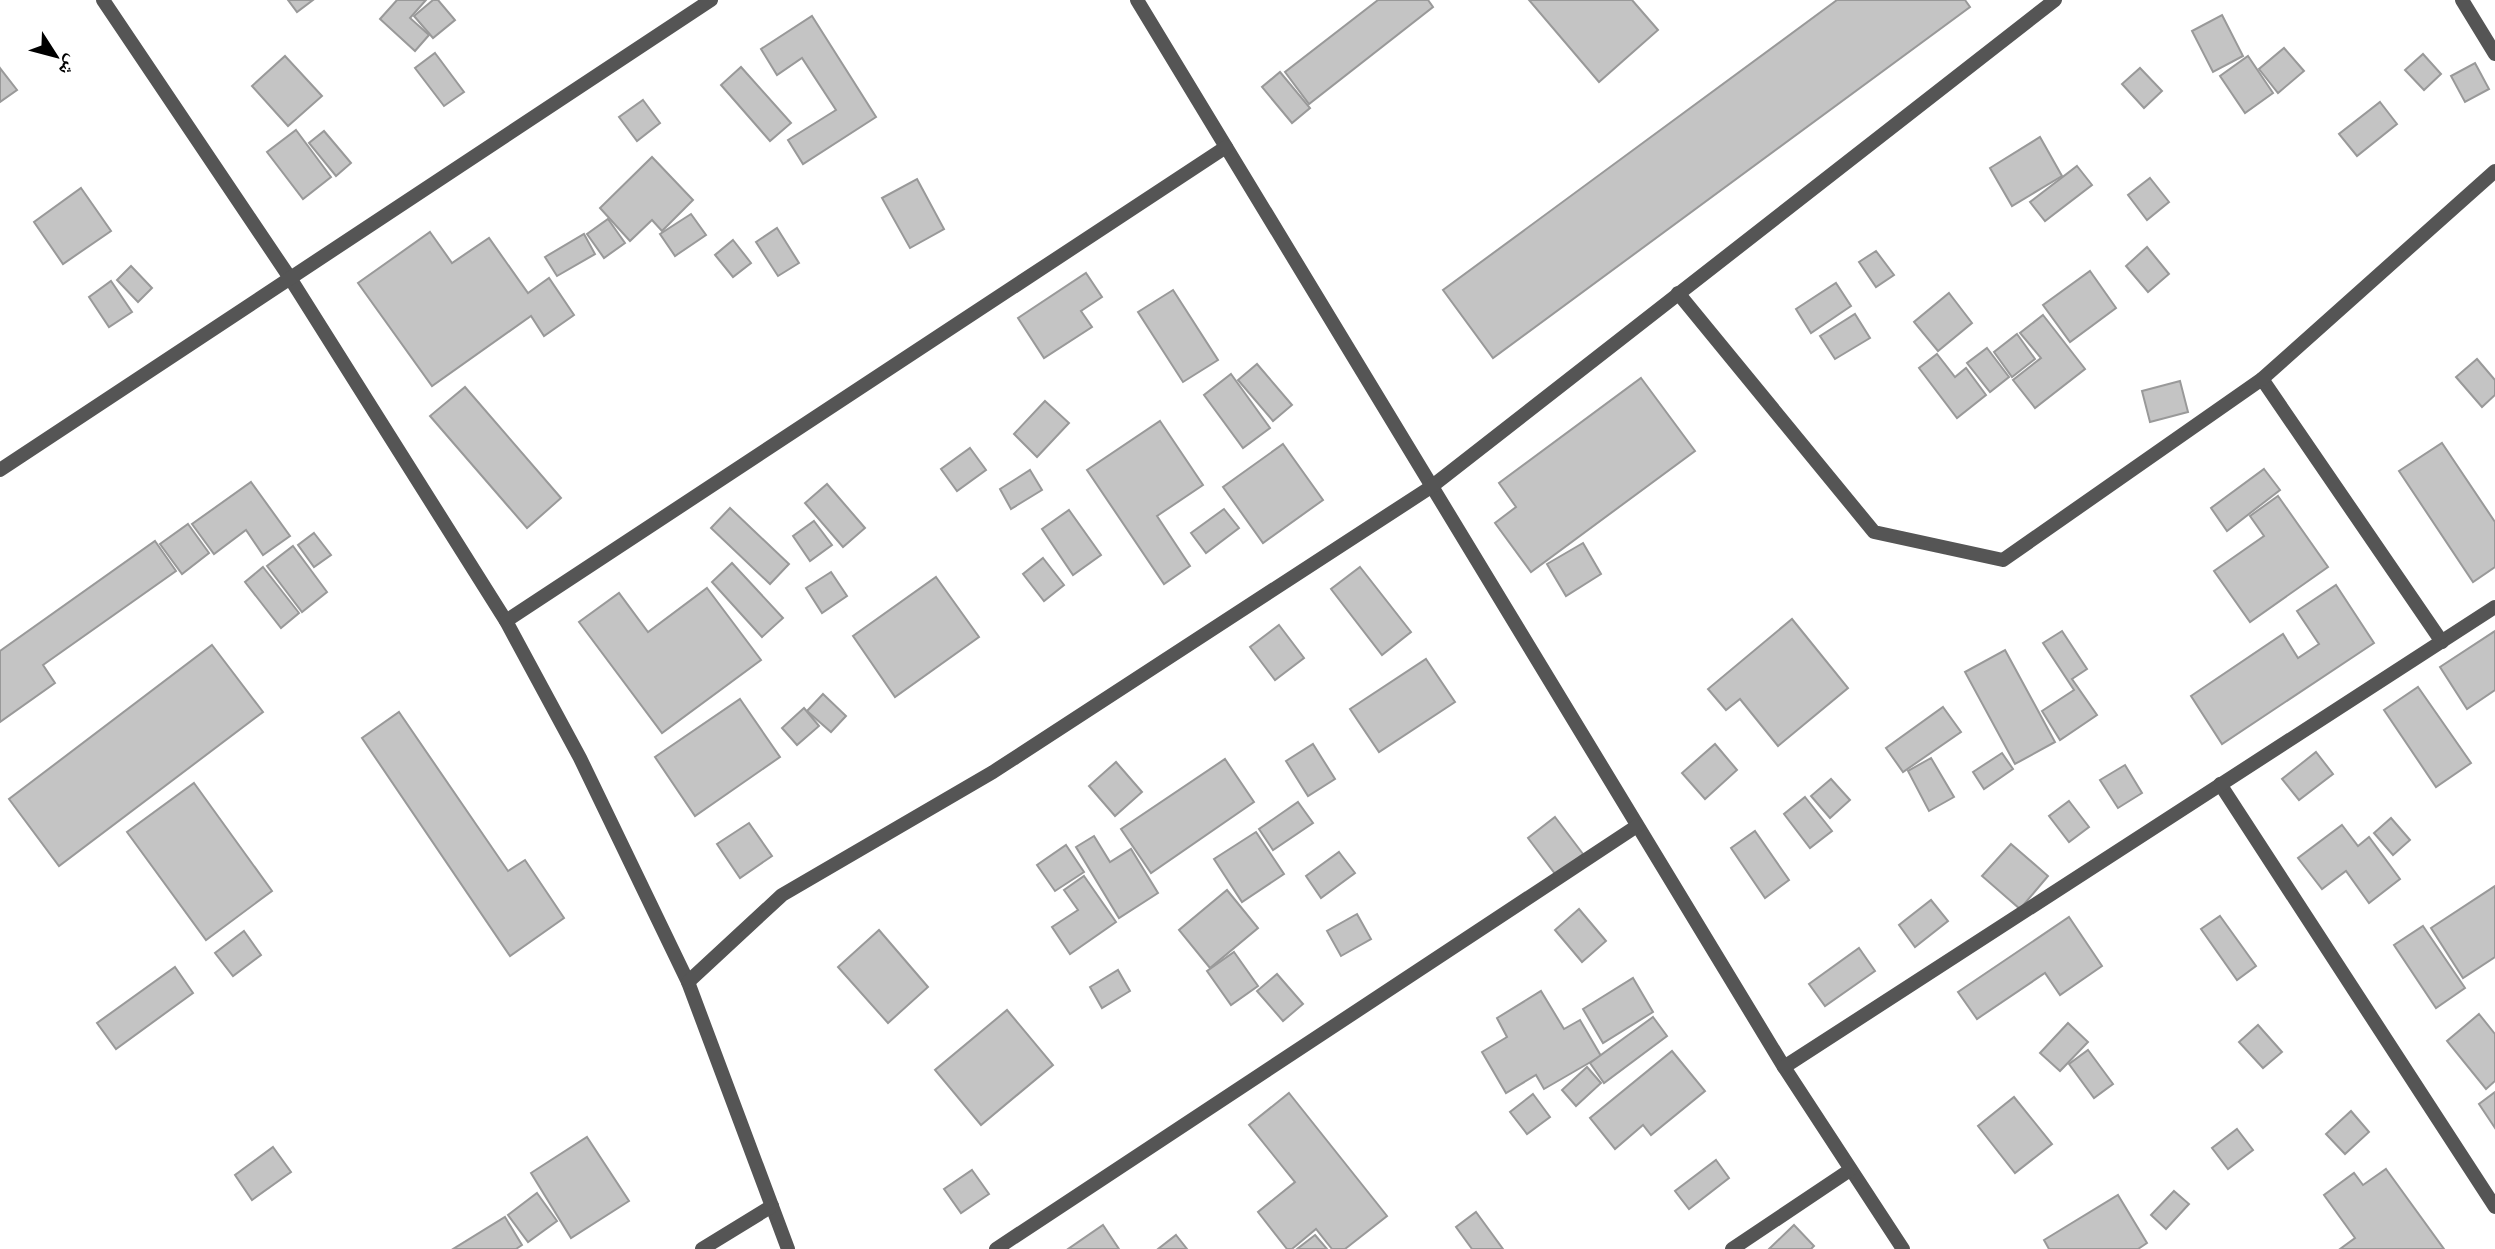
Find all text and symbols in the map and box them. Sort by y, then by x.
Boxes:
north arrow [21,21,91,91]
text: ش [54,51,84,80]

